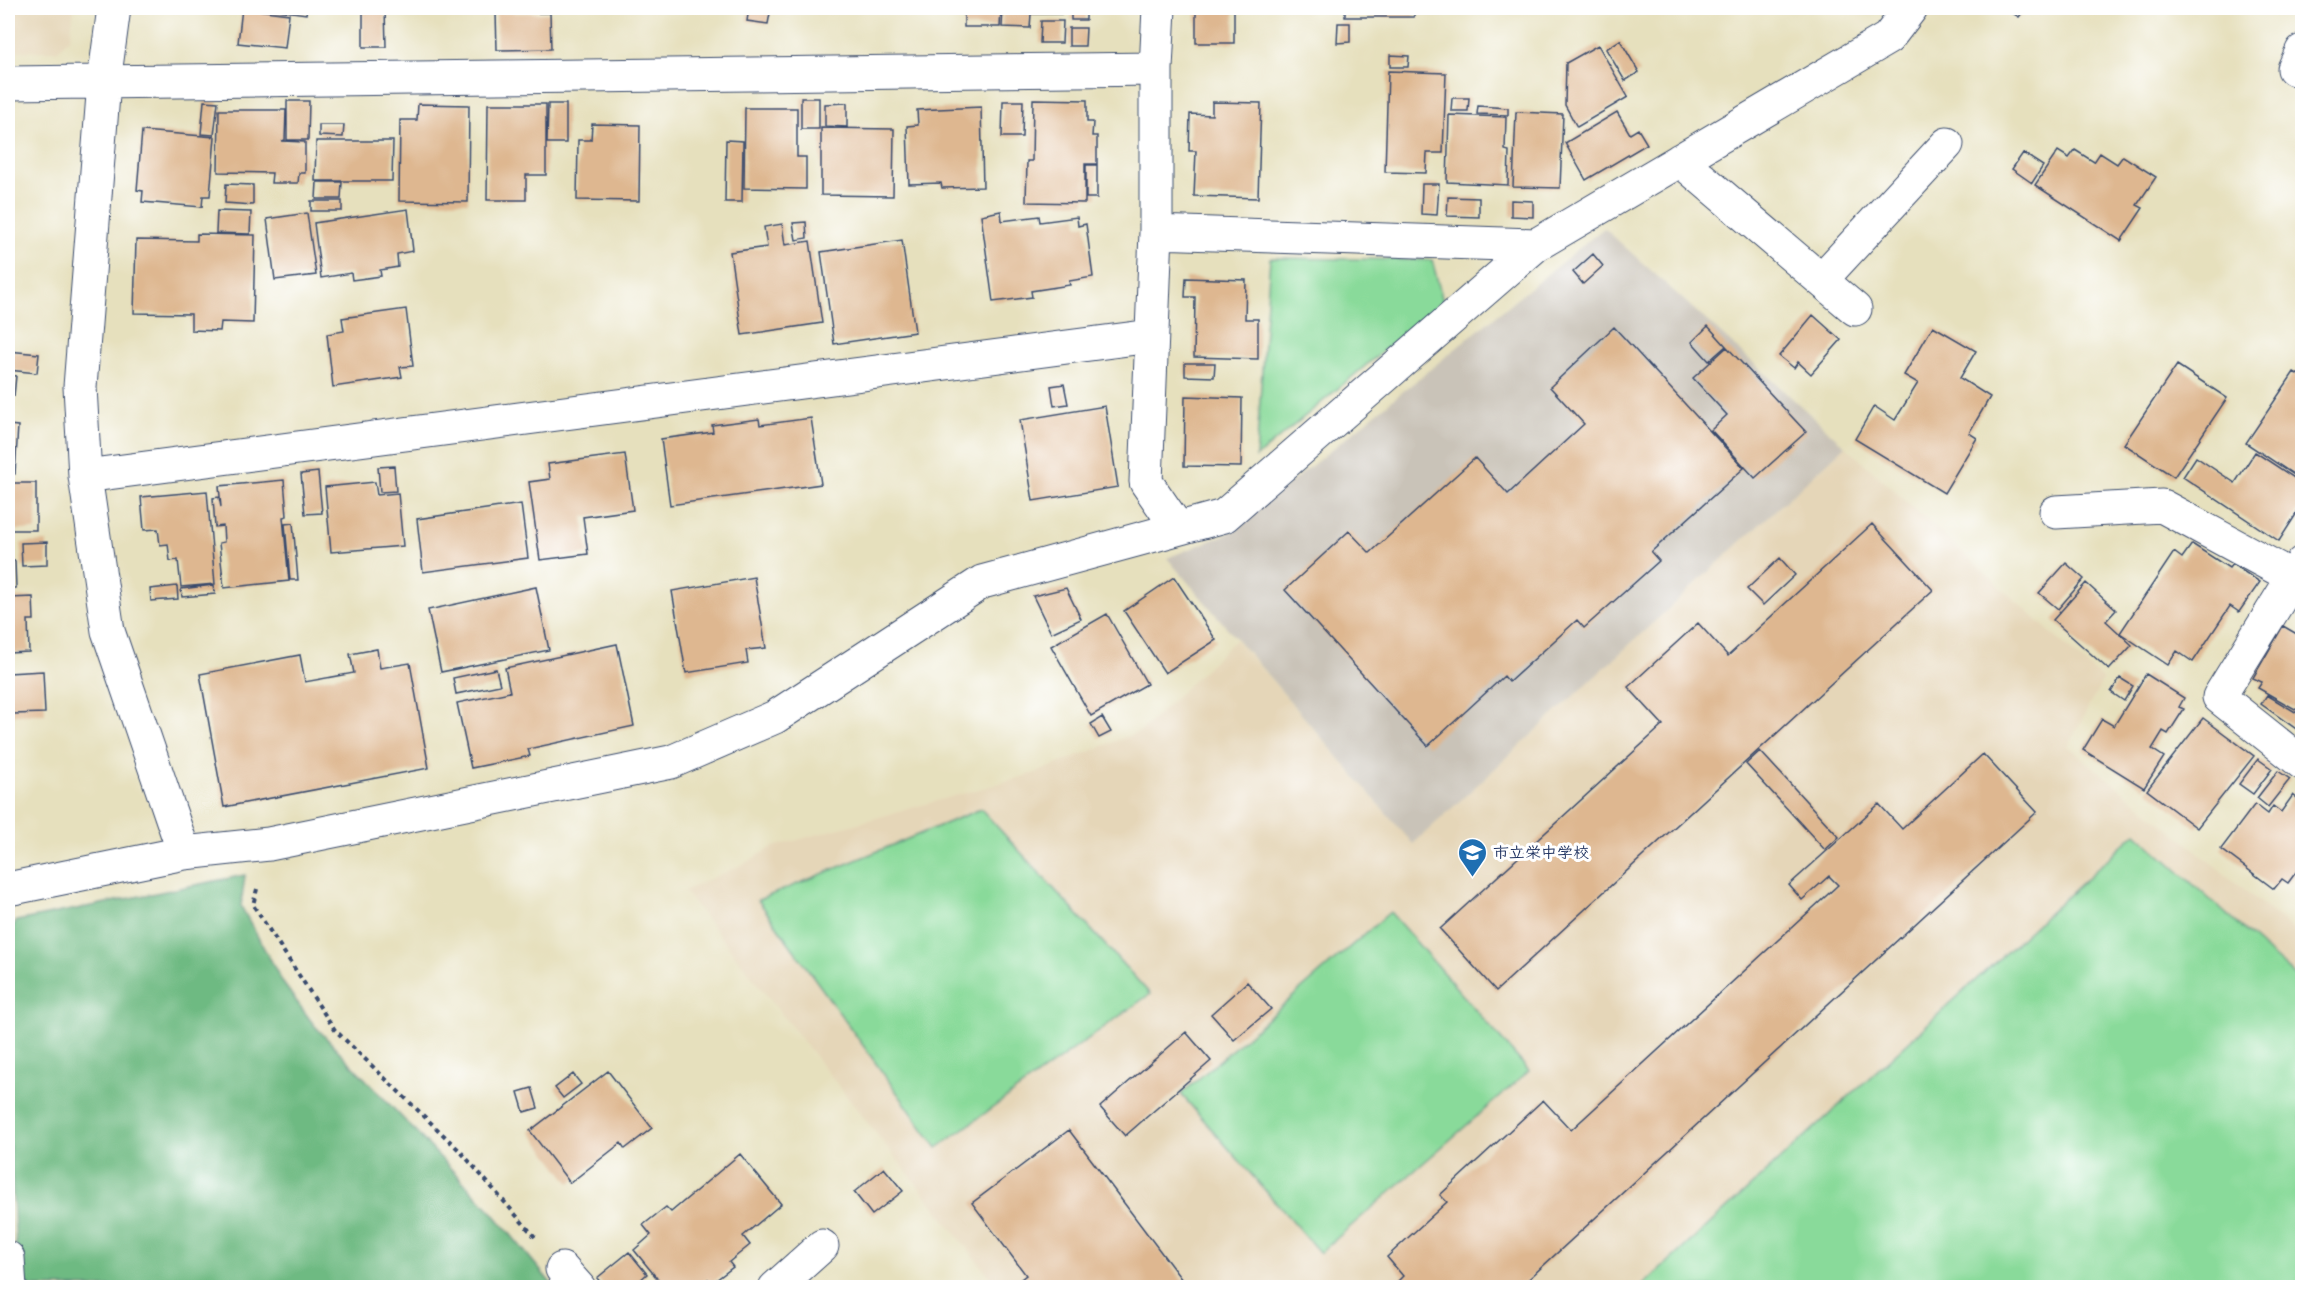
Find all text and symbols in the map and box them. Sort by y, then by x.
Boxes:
school or university icon: 市立栄中学校 [1456,836,1488,878]
place label: 市立栄中学校 [1493,842,1589,863]

